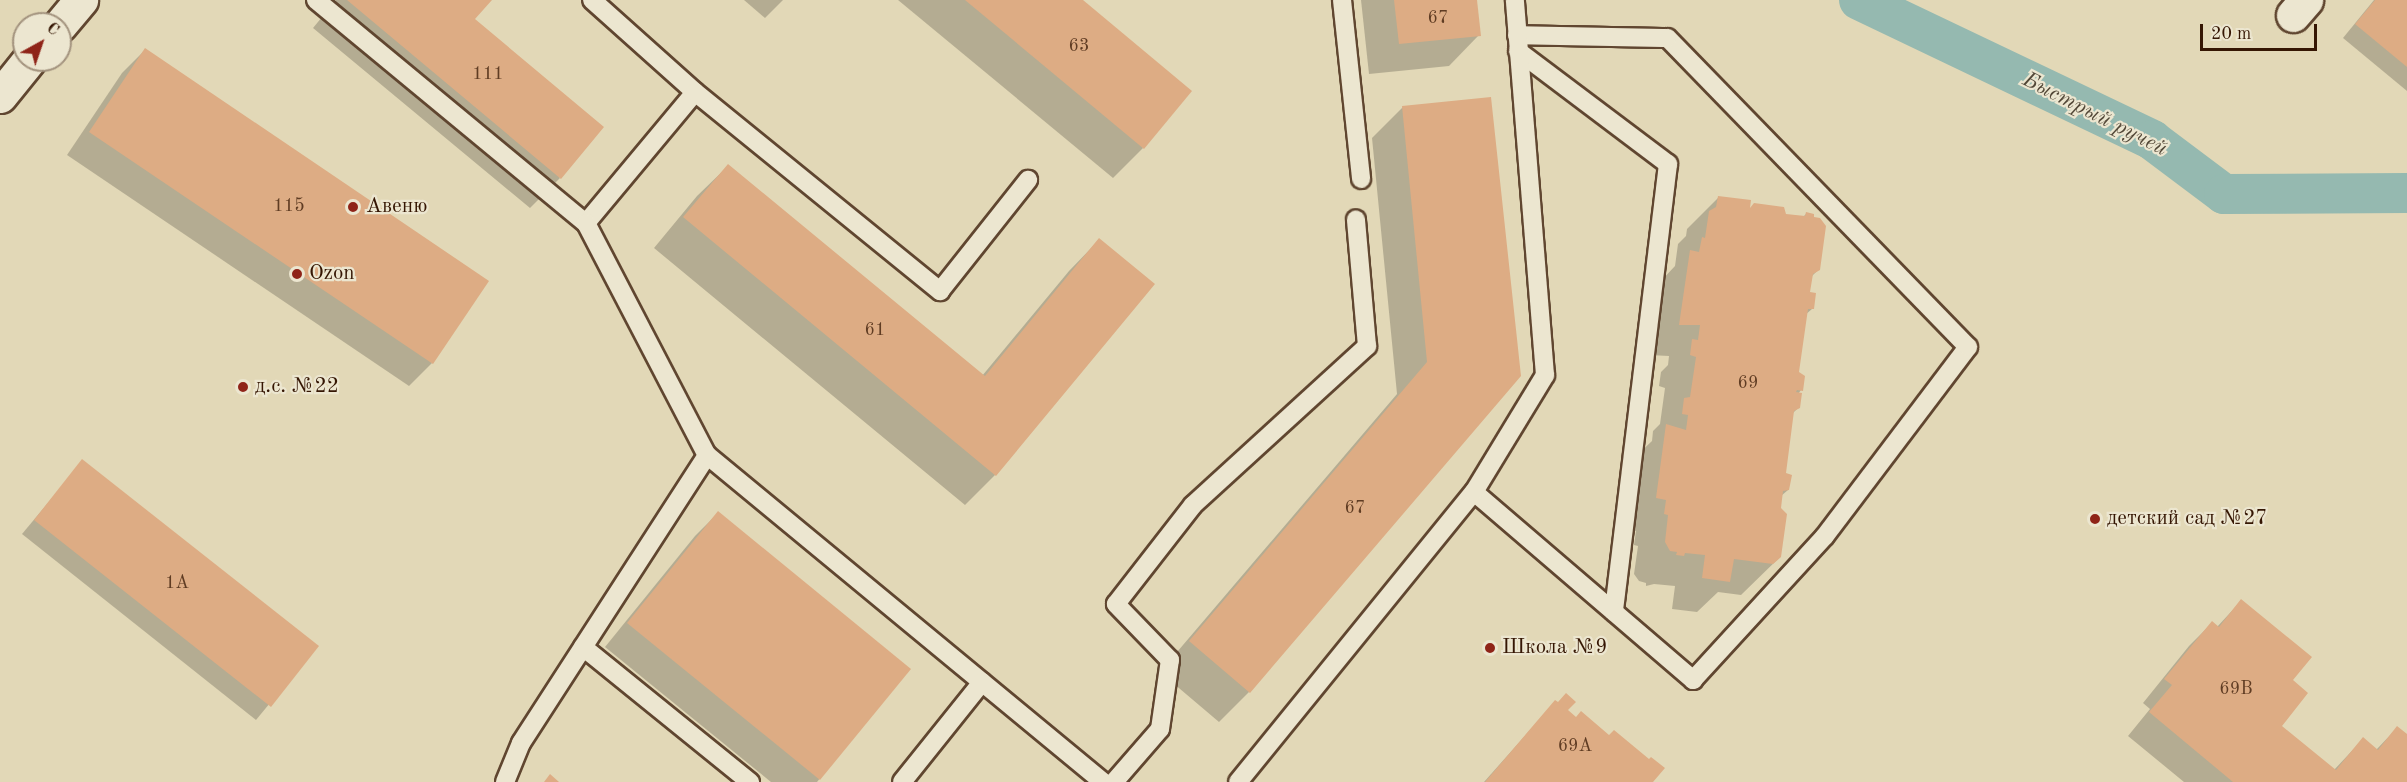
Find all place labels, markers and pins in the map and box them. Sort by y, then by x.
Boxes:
place label: Авеню [366,194,427,220]
marker: Авеню [344,198,362,216]
place label: Ozon [309,261,355,287]
marker: Ozon [290,267,304,281]
place label: д.с. №22 [255,374,339,400]
marker: д.с. №22 [236,380,250,394]
place label: детский сад №27 [2107,506,2268,532]
marker: детский сад №27 [2088,512,2102,526]
place label: Школа №9 [1502,635,1608,661]
marker: Школа №9 [1483,641,1497,655]

